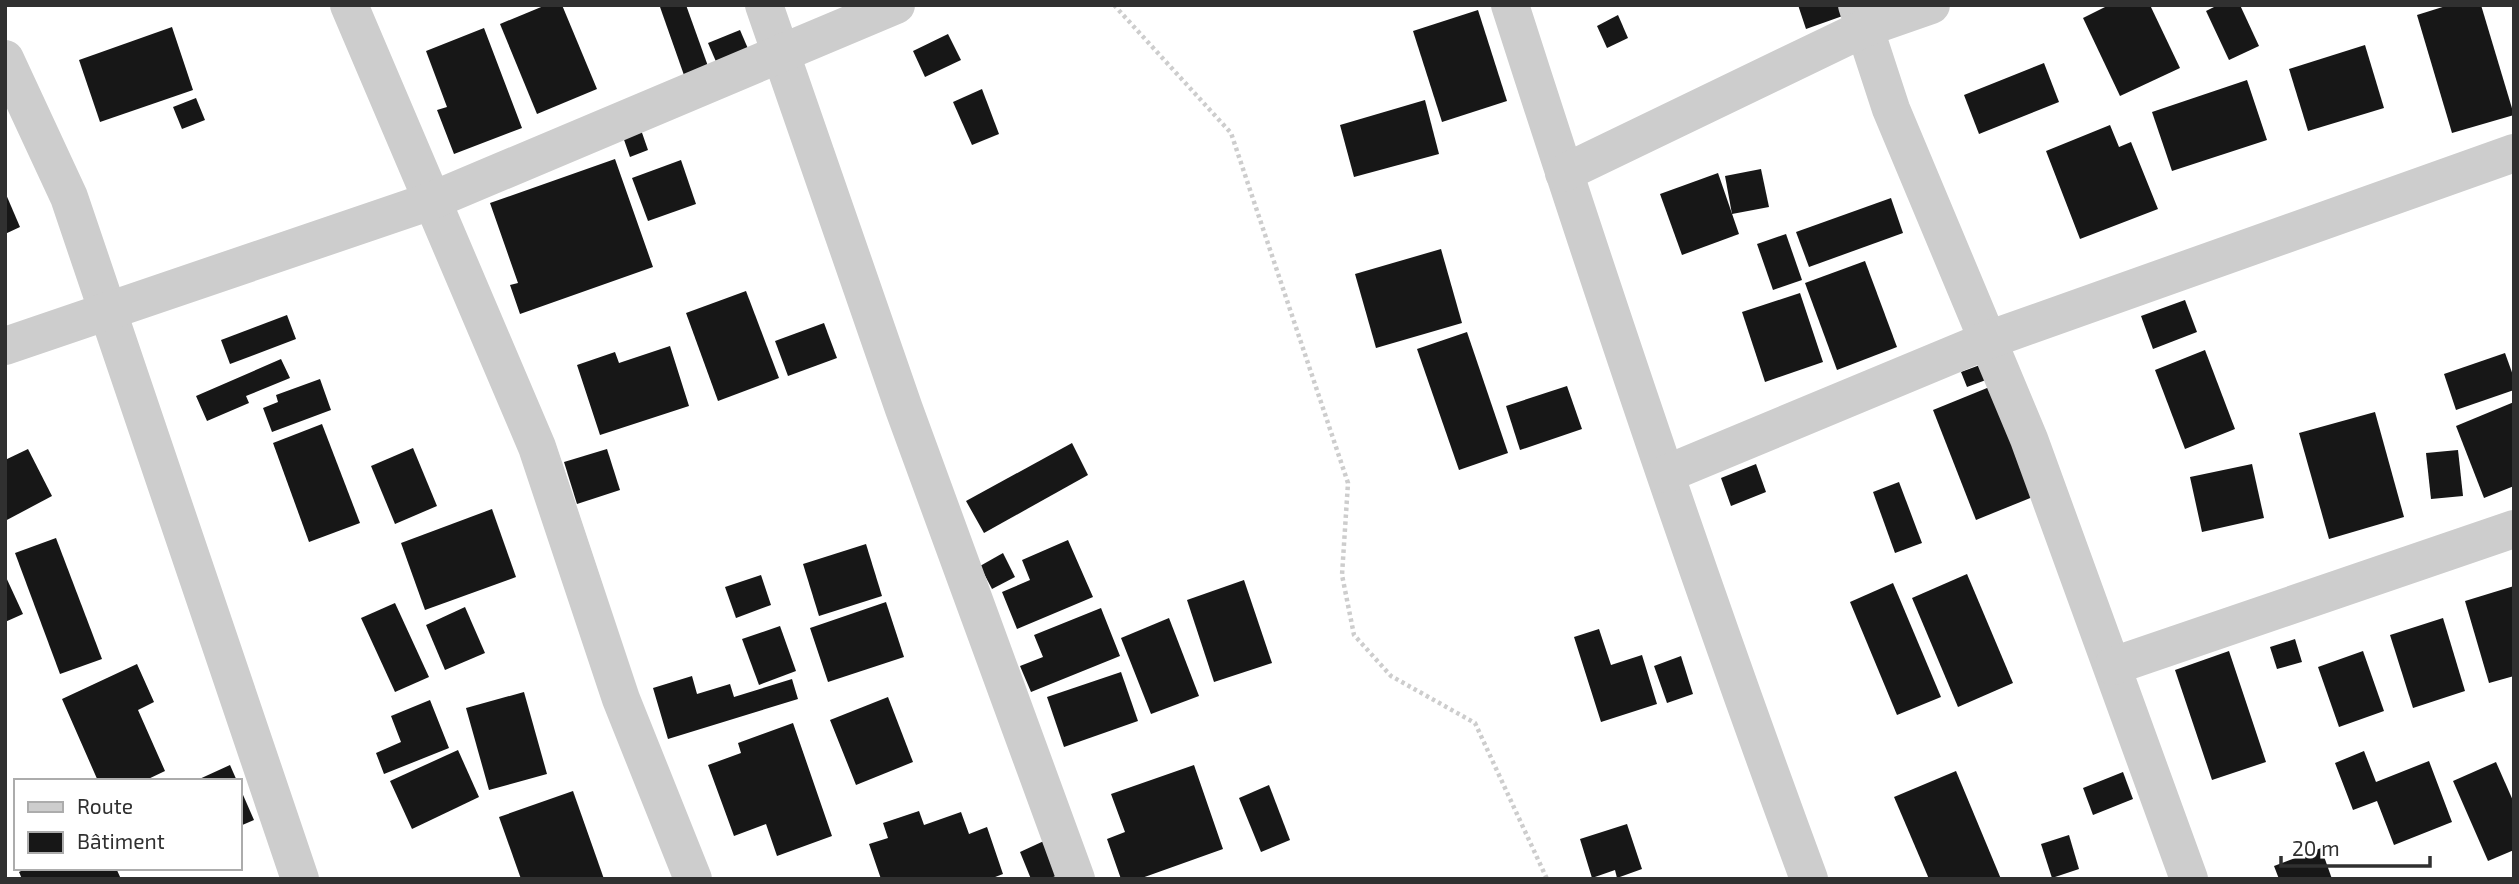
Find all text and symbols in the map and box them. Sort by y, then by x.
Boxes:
legend [14,779,242,870]
text: Route [77,793,133,818]
scale bar [2281,824,2430,868]
text: Bâtiment [77,828,165,853]
text: 20 m [2292,835,2340,860]

